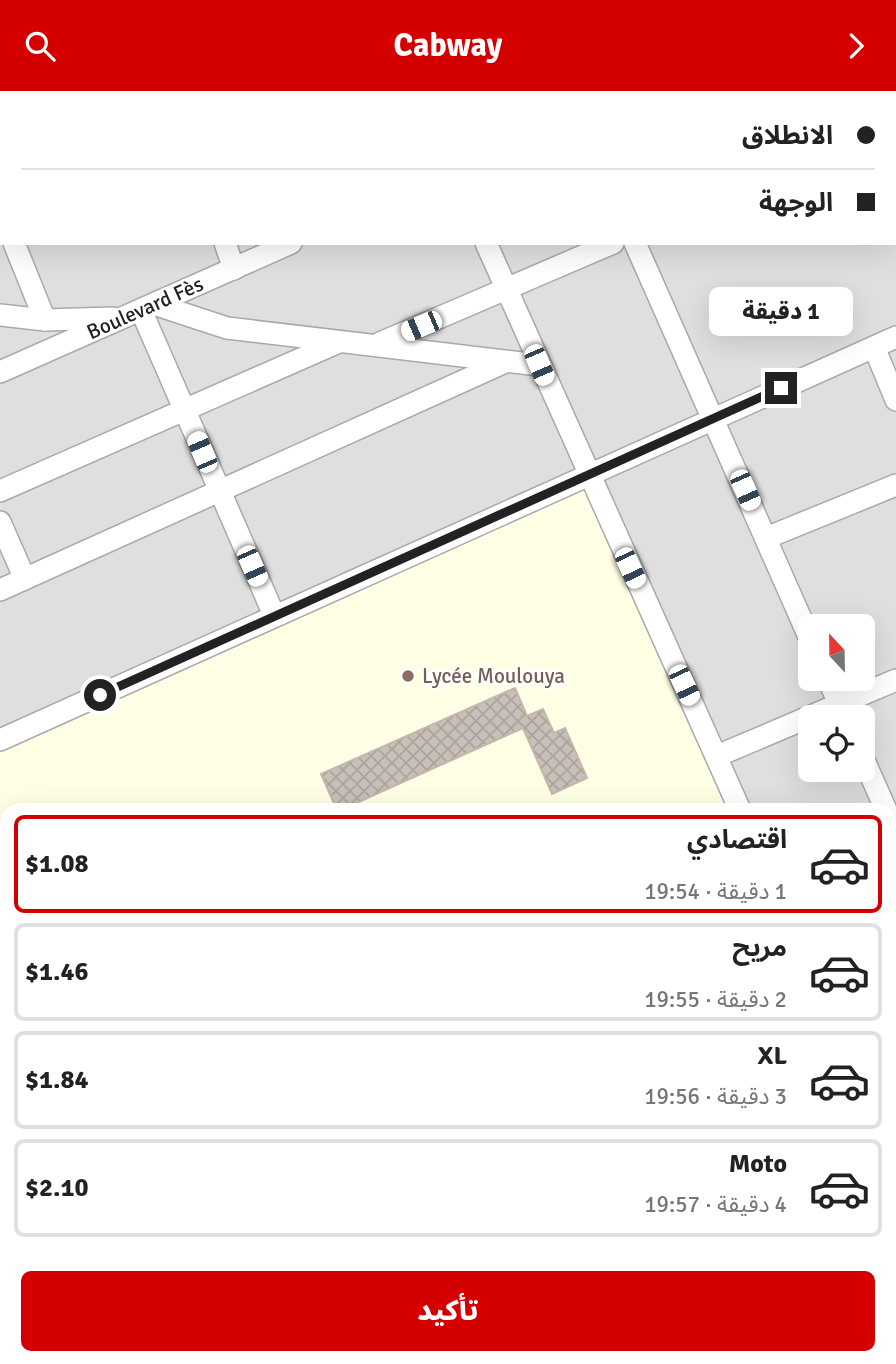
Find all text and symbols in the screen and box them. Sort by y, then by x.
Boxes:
text: Cabway [394,26,502,65]
icon: search [21,27,59,65]
icon: forward [837,27,875,65]
text: الانطلاق [742,120,833,152]
text: الوجهة [759,187,833,219]
street label: Boulevard Fès [83,271,207,345]
callout: 1 دقيقة [709,287,853,335]
text: 1 دقيقة [742,297,820,326]
car [398,308,445,344]
car [522,342,557,388]
route end [765,372,797,404]
car [185,429,220,475]
car [727,467,764,513]
car [234,543,271,589]
car [612,545,649,591]
north arrow [798,614,875,691]
map controls [798,614,875,782]
car [666,662,703,708]
place label: Lycée Moulouya [422,663,565,689]
marker: Lycée Moulouya [400,668,416,684]
route start [84,679,116,711]
button: locate [798,705,875,782]
text: اقتصادي [687,824,787,856]
icon: car [808,833,871,896]
text: $1.08 [25,848,89,880]
text: 1 دقيقة · 19:54 [644,877,787,906]
text: مريح [732,932,787,964]
icon: car [808,941,871,1004]
text: $1.46 [25,956,89,988]
text: 2 دقيقة · 19:55 [644,985,787,1014]
text: XL [757,1040,787,1072]
icon: car [808,1049,871,1112]
text: $1.84 [25,1064,89,1096]
text: 3 دقيقة · 19:56 [644,1082,787,1111]
text: Moto [729,1148,787,1180]
icon: car [808,1157,871,1220]
text: $2.10 [25,1172,89,1204]
text: 4 دقيقة · 19:57 [644,1190,787,1219]
button: تأكيد [21,1271,875,1351]

